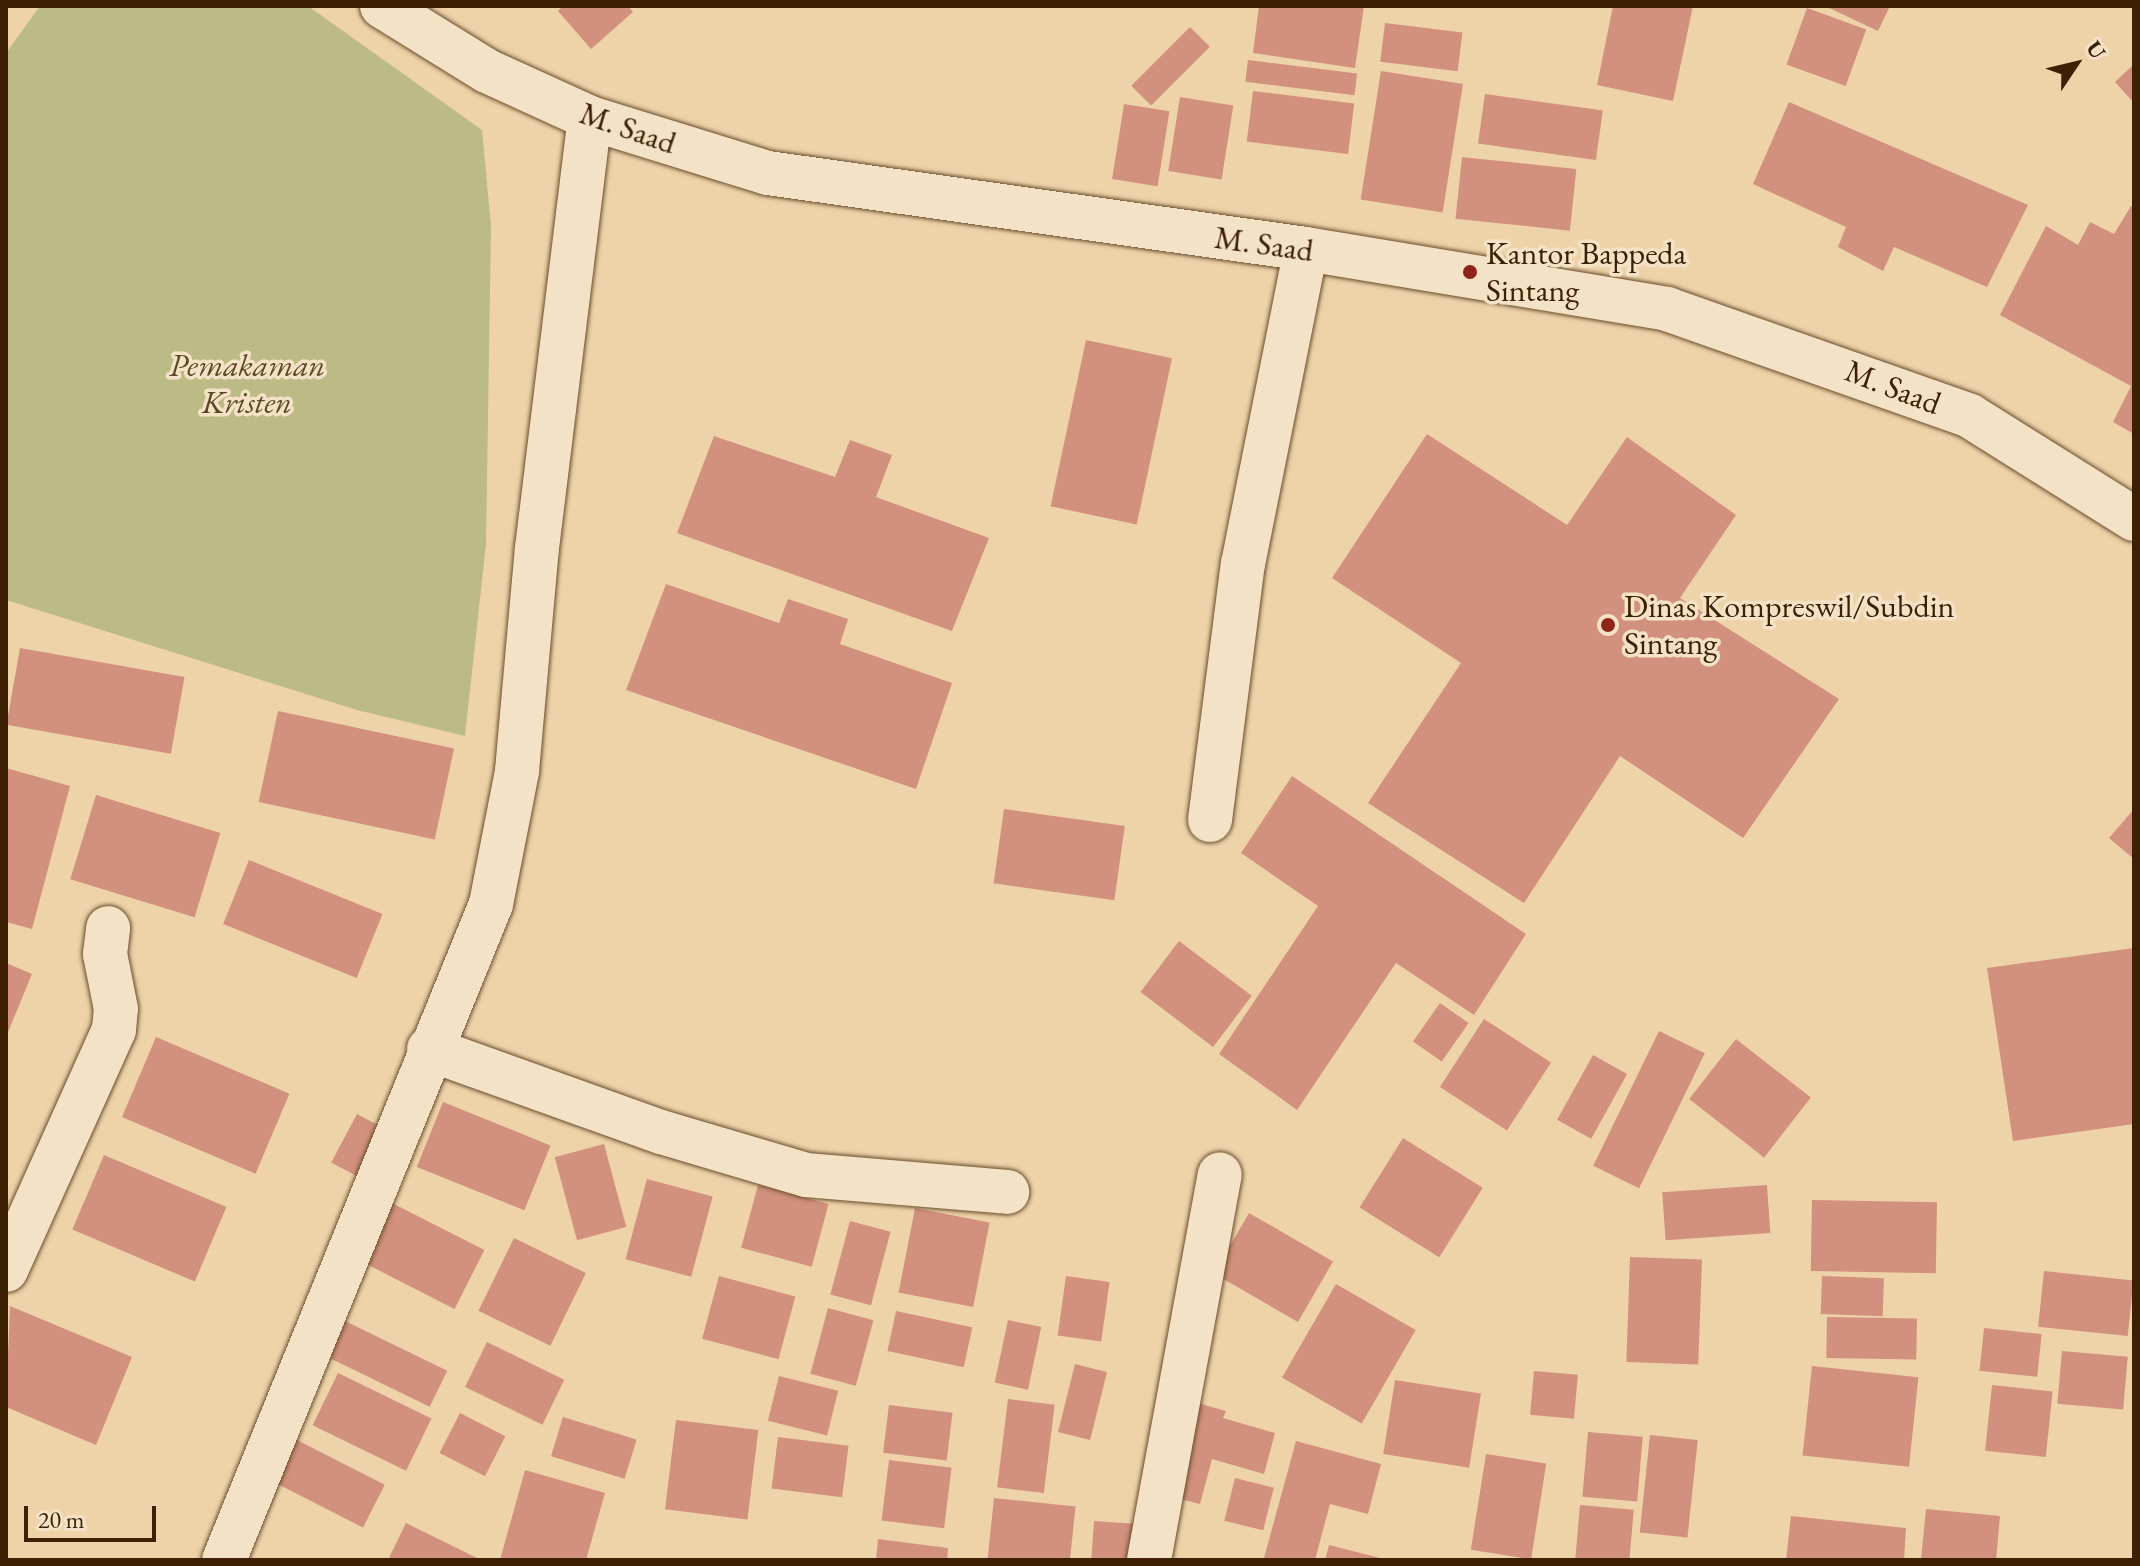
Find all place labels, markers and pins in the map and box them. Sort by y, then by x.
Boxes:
place label: Kantor Bappeda Sintang [1486,235,1686,310]
marker: Kantor Bappeda Sintang [1461,263,1479,281]
place label: Dinas Kompreswil/Subdin Sintang [1624,588,1954,663]
marker: Dinas Kompreswil/Subdin Sintang [1599,616,1617,634]

